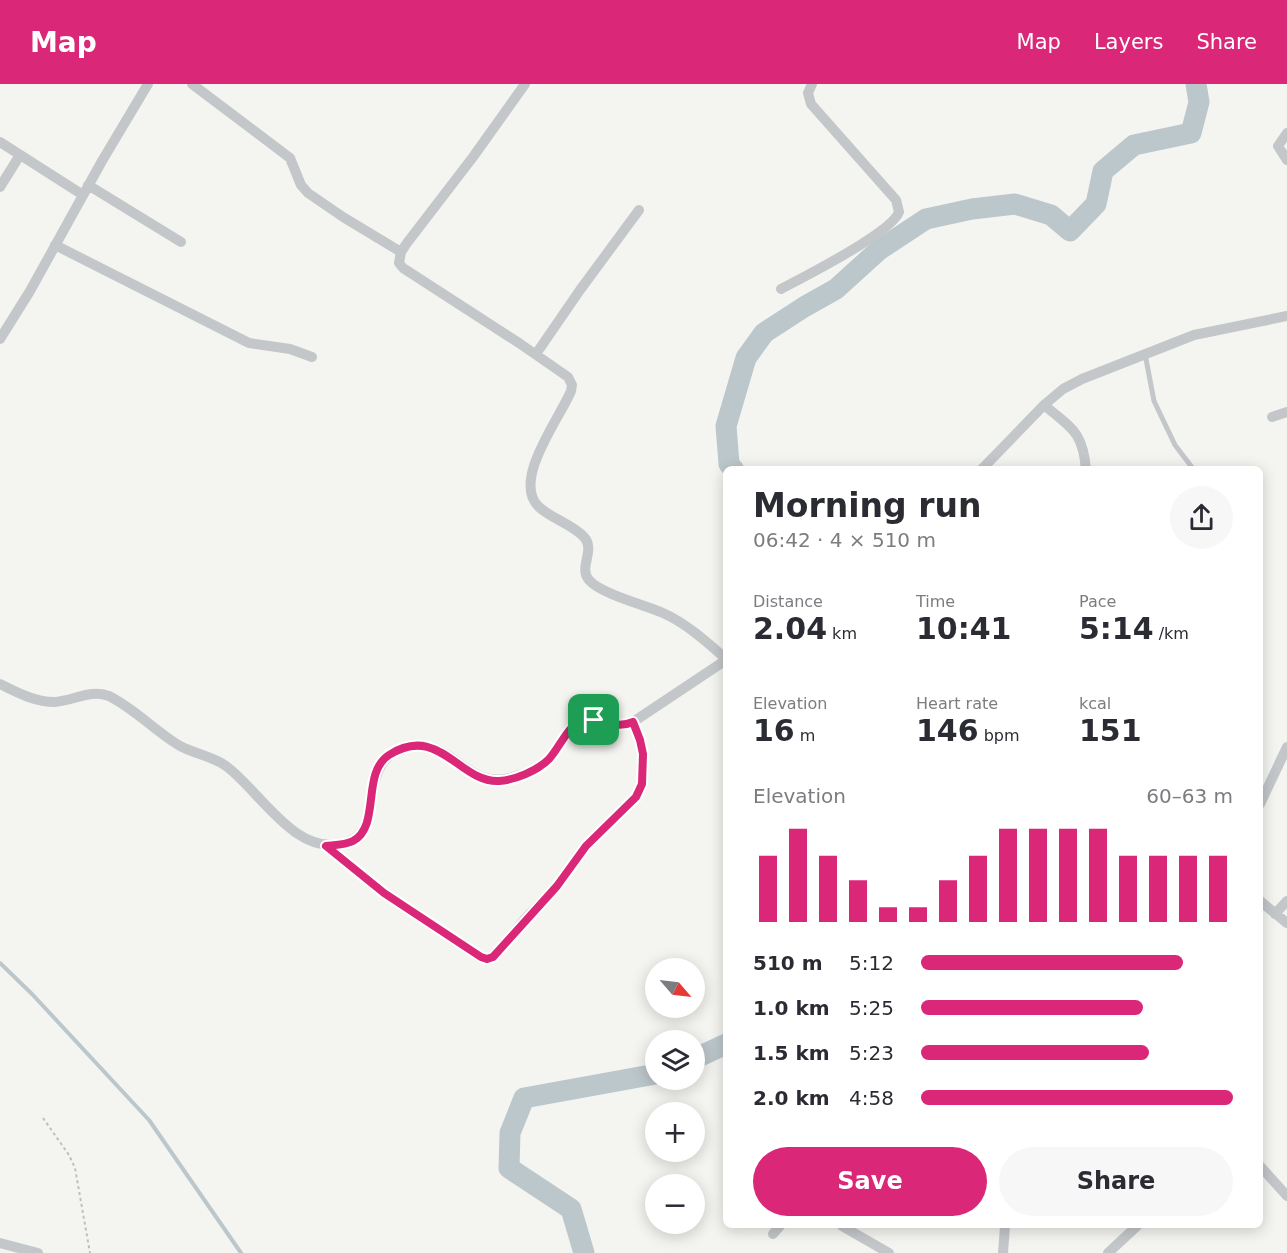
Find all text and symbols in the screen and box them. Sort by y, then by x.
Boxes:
text: Map [30,26,97,59]
text: Map [1017,30,1061,54]
text: Layers [1094,30,1163,54]
text: Share [1196,30,1257,54]
text: Morning run [753,486,981,525]
button: share [1170,486,1233,549]
text: 06:42 · 4 × 510 m [753,528,936,552]
text: Distance [753,592,823,611]
text: Time [916,592,955,611]
text: Pace [1079,592,1116,611]
text: 2.04 [753,611,827,646]
text: 10:41 [916,611,1012,646]
text: 5:14 [1079,611,1154,646]
text: km [827,624,857,643]
text: /km [1154,624,1189,643]
pin [568,694,619,745]
text: Elevation [753,694,827,713]
text: Heart rate [916,694,998,713]
text: kcal [1079,694,1111,713]
icon: arrive [577,703,610,736]
text: 16 [753,713,795,748]
text: 146 [916,713,979,748]
text: 151 [1079,713,1142,748]
text: m [795,726,815,745]
text: bpm [979,726,1020,745]
text: Elevation [753,784,846,808]
text: 60–63 m [1146,784,1233,808]
text: 510 m [753,951,823,975]
text: 5:12 [849,951,894,975]
north arrow [645,958,705,1018]
map controls [645,958,705,1234]
text: 1.0 km [753,996,830,1020]
text: 5:25 [849,996,894,1020]
button: layers [645,1030,705,1090]
text: 1.5 km [753,1041,830,1065]
text: 5:23 [849,1041,894,1065]
text: 2.0 km [753,1086,830,1110]
text: 4:58 [849,1086,894,1110]
button: + [645,1102,705,1162]
button: Save [753,1147,987,1216]
button: Share [999,1147,1233,1216]
button: − [645,1174,705,1234]

